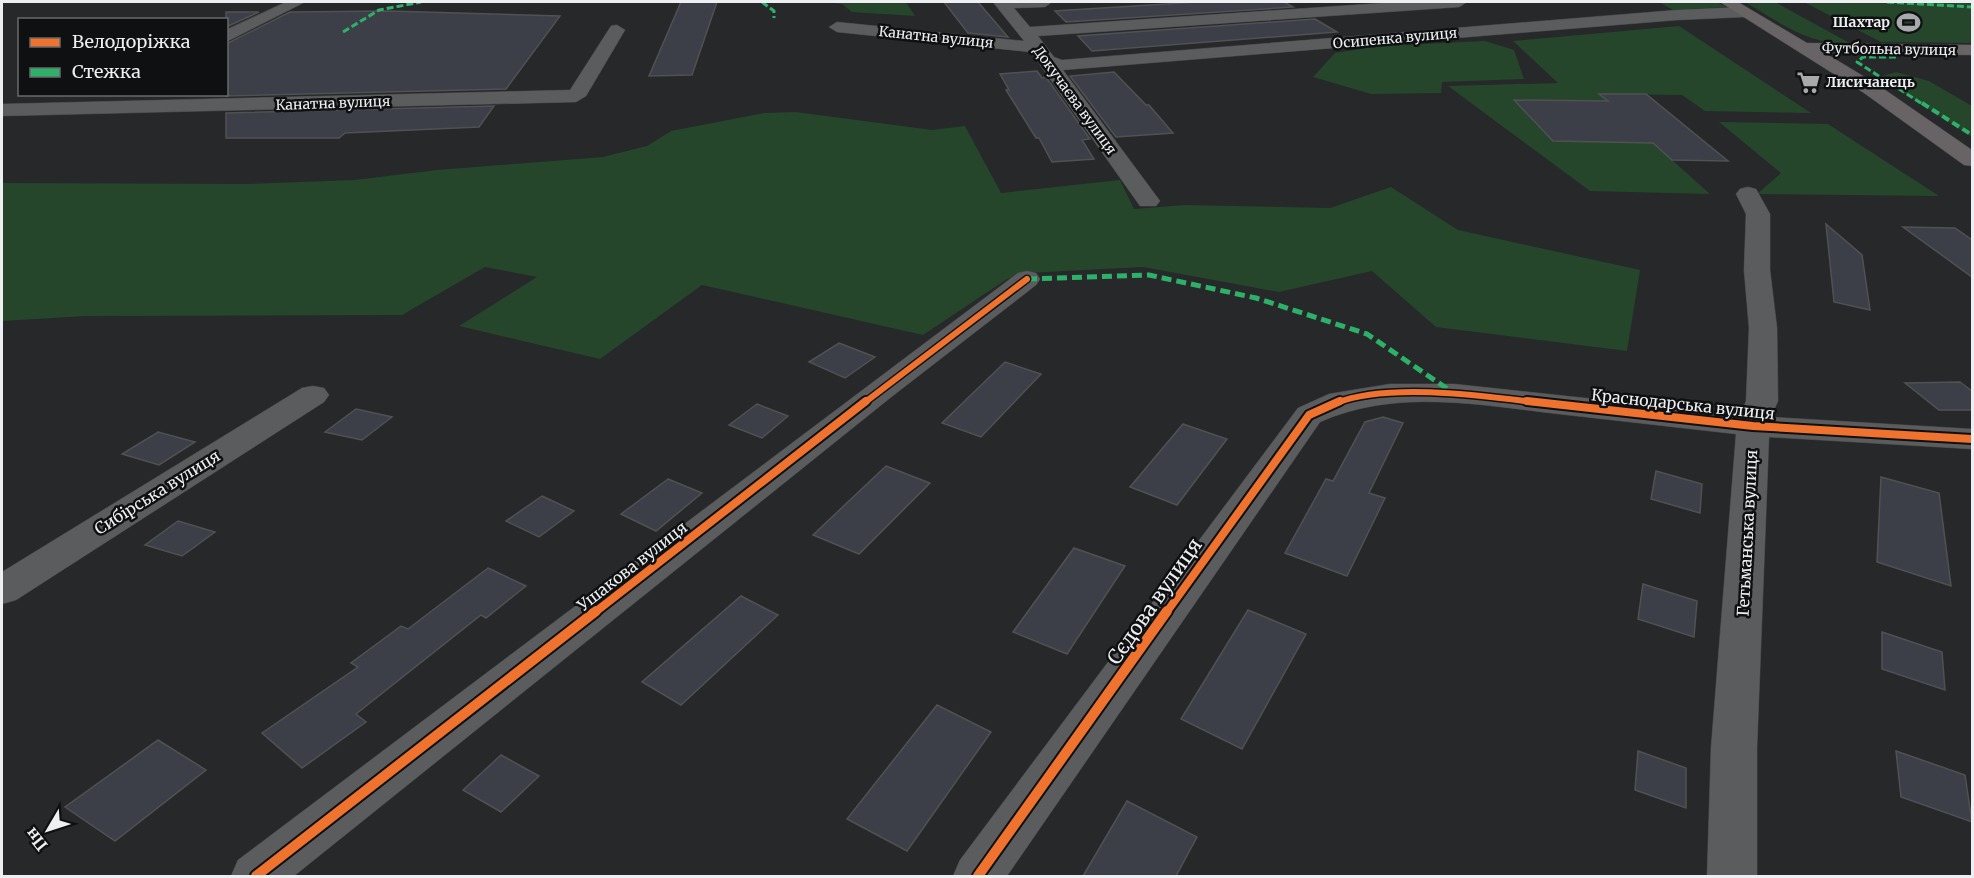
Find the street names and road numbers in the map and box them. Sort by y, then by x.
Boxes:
street label: Канатна вулиця [878,22,994,52]
street label: Осипенка вулиця [1332,24,1458,52]
street label: Футбольна вулиця [1822,39,1956,59]
street label: Докучаєва вулиця [1030,42,1120,158]
street label: Канатна вулиця [275,92,391,114]
street label: Краснодарська вулиця [1590,384,1776,424]
street label: Сибірська вулиця [91,445,223,539]
street label: Гетьманська вулиця [1733,449,1761,617]
street label: Ушакова вулиця [572,517,691,616]
street label: Сєдова вулиця [1101,533,1207,669]

